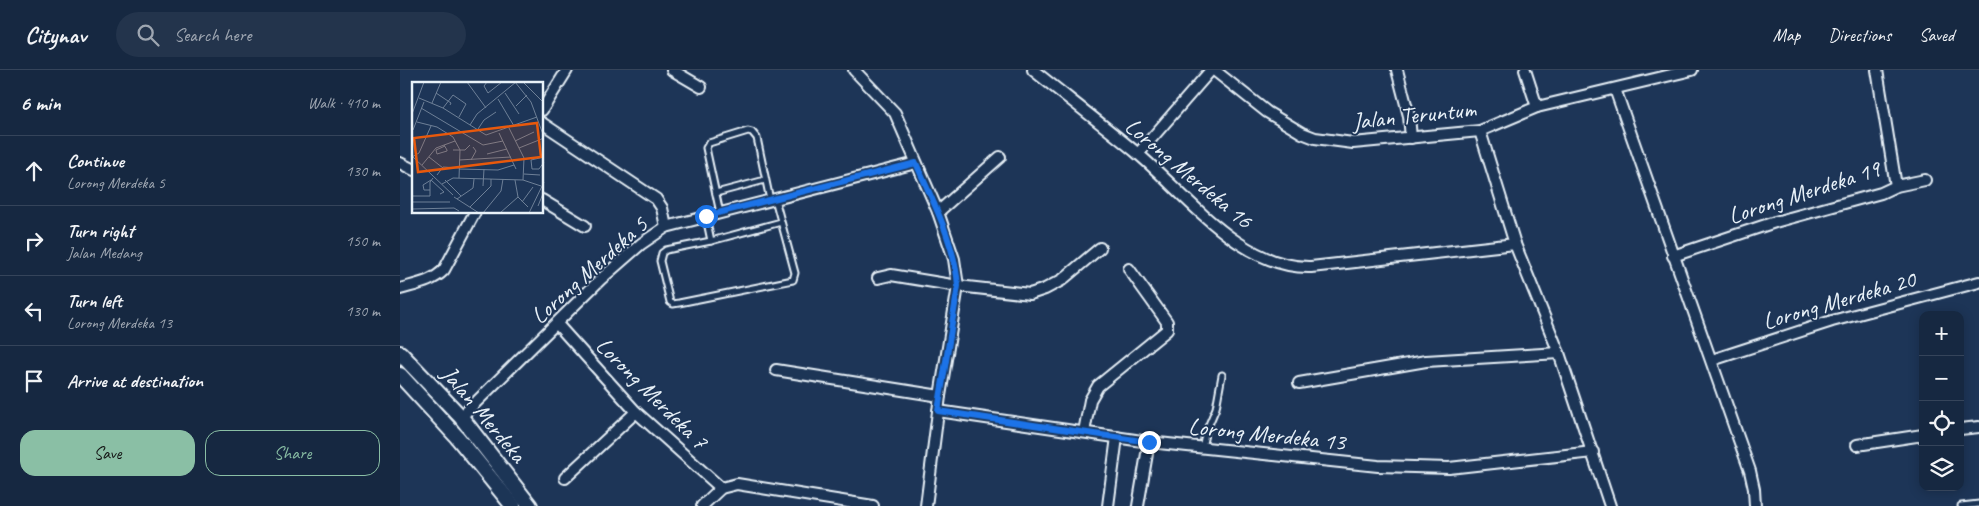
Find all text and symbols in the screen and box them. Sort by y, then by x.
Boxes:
search box [116,12,466,57]
text: Citynav [25,20,86,50]
icon: search [134,21,162,49]
text: Search here [174,23,251,47]
text: Map [1773,24,1800,46]
text: Directions [1828,24,1891,46]
text: Saved [1919,24,1954,46]
inset map [412,82,544,214]
text: 6 min [20,90,61,116]
text: Walk · 410 m [308,93,380,113]
street label: Jalan Teruntum [1350,94,1478,137]
street label: Lorong Merdeka 16 [1119,111,1260,236]
text: Continue [67,149,124,173]
street label: Lorong Merdeka 19 [1724,153,1886,231]
icon: ahead [20,157,48,185]
text: 130 m [346,161,380,181]
text: Lorong Merdeka 5 [67,173,165,193]
route start [695,205,718,228]
street label: Lorong Merdeka 5 [524,209,655,330]
text: Turn right [67,219,134,243]
icon: right [20,227,48,255]
text: 150 m [346,231,380,251]
text: Jalan Medang [67,243,142,263]
street label: Lorong Merdeka 20 [1759,263,1921,336]
text: Turn left [67,289,122,313]
icon: left [20,297,48,325]
text: 130 m [346,301,380,321]
map controls [1919,311,1964,491]
button: + [1919,311,1964,356]
text: Lorong Merdeka 13 [67,313,172,333]
street label: Lorong Merdeka 7 [589,330,715,456]
button: − [1919,356,1964,401]
street label: Jalan Merdeka [434,359,534,470]
icon: arrive [20,367,48,395]
text: Arrive at destination [67,369,203,393]
button: locate [1919,401,1964,446]
street label: Lorong Merdeka 13 [1187,411,1349,457]
button: Save [20,430,195,476]
button: Share [205,430,380,476]
route end [1138,431,1161,454]
button: layers [1919,446,1964,491]

